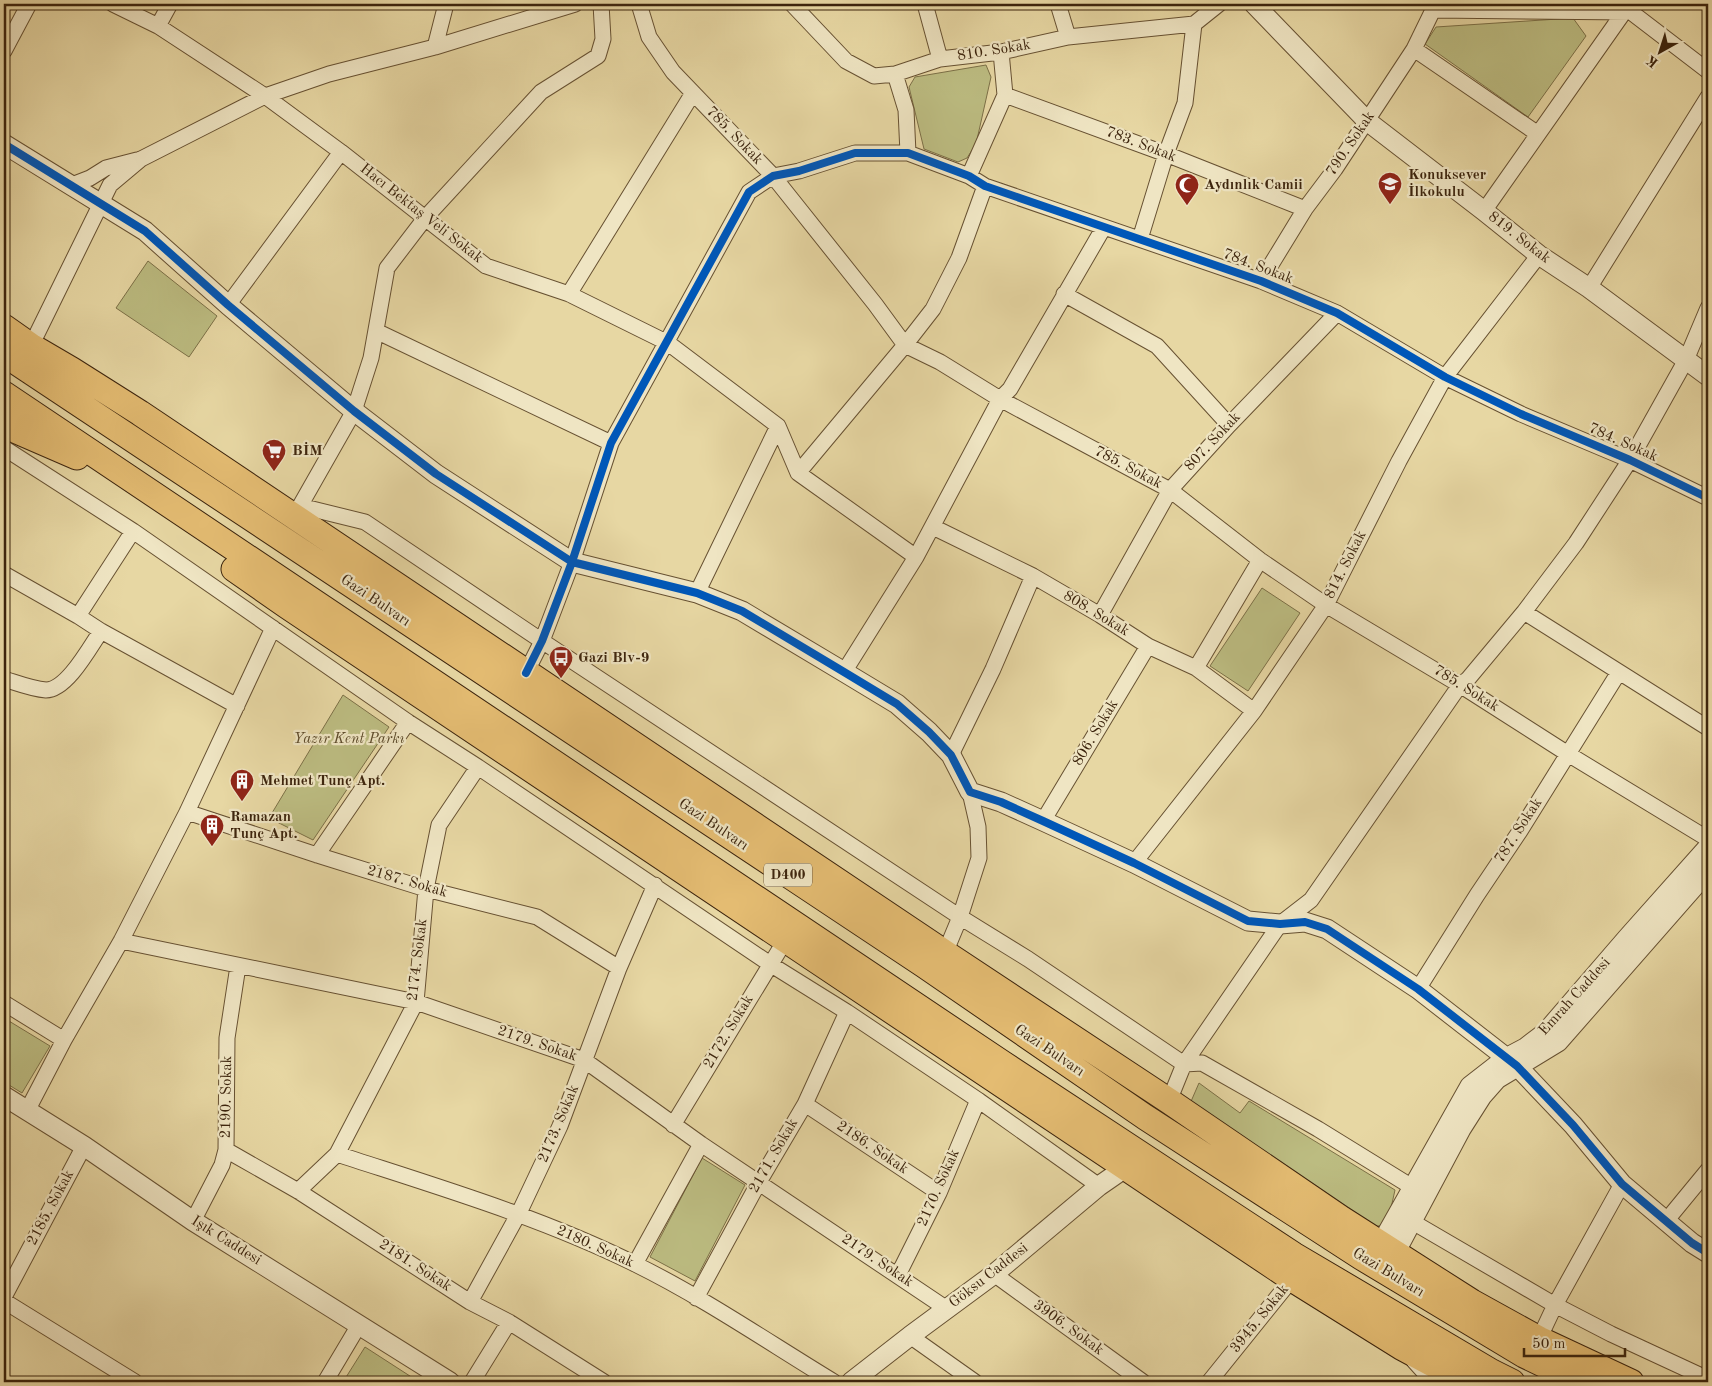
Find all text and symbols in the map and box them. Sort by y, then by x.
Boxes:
north arrow [1634,28,1684,78]
street label: 810. Sokak [956,38,1032,64]
text: K [1644,52,1661,70]
street label: 785. Sokak [703,104,765,168]
street label: 790. Sokak [1324,109,1378,179]
street label: 783. Sokak [1104,125,1179,165]
street label: Hacı Bektaş Veli Sokak [357,161,485,267]
place label: Konuksever İlkokulu [1408,168,1487,200]
school or university icon: Konuksever İlkokulu [1377,171,1403,205]
mosque icon: Aydınlık Camii [1174,172,1200,206]
place label: Aydınlık Camii [1204,178,1303,193]
street label: 819. Sokak [1485,209,1553,267]
street label: 784. Sokak [1221,247,1296,287]
street label: 807. Sokak [1182,410,1244,474]
street label: 784. Sokak [1586,421,1660,465]
supermarket icon: BİM [261,438,287,472]
place label: BİM [292,442,323,459]
street label: 785. Sokak [1092,444,1164,492]
street label: 814. Sokak [1322,528,1370,601]
street label: Gazi Bulvarı [337,572,413,630]
street label: 808. Sokak [1060,588,1132,640]
bus stop icon: Gazi̇ Blv-9 [548,645,574,679]
place label: Gazi̇ Blv-9 [578,651,649,666]
street label: 785. Sokak [1431,663,1502,715]
street label: 806. Sokak [1070,697,1122,769]
park label: Yazır Kent Parkı [293,732,405,747]
building icon: Mehmet Tunç Apt. [229,768,255,802]
place label: Mehmet Tunç Apt. [260,774,385,789]
street label: Gazi Bulvarı [675,796,751,854]
street label: 787. Sokak [1492,796,1546,866]
place label: Ramazan Tunç Apt. [230,810,298,842]
building icon: Ramazan Tunç Apt. [199,813,225,847]
street label: 2187. Sokak [365,863,449,901]
road number: D400 [764,864,812,886]
street label: 2174. Sokak [406,918,431,1002]
street label: Emrah Caddesi [1536,955,1614,1039]
street label: 2172. Sokak [701,992,757,1071]
street label: Gazi Bulvarı [1011,1022,1087,1080]
street label: 2179. Sokak [495,1023,579,1065]
street label: 2190. Sokak [219,1055,235,1139]
street label: 2173. Sokak [536,1083,582,1165]
street label: 2171. Sokak [747,1116,801,1196]
street label: 2186. Sokak [833,1119,911,1178]
street label: 2170. Sokak [915,1147,963,1229]
street label: 2185. Sokak [25,1168,77,1248]
street label: Işık Caddesi [189,1214,263,1268]
street label: 2180. Sokak [554,1223,636,1271]
street label: 2179. Sokak [838,1232,916,1291]
street label: 2181. Sokak [376,1237,454,1295]
street label: Göksu Caddesi [947,1241,1031,1311]
street label: Gazi Bulvarı [1350,1246,1426,1300]
street label: 3945. Sokak [1228,1282,1292,1356]
street label: 3906. Sokak [1030,1298,1106,1359]
scale bar [1524,1326,1626,1358]
text: 50 m [1532,1337,1566,1352]

